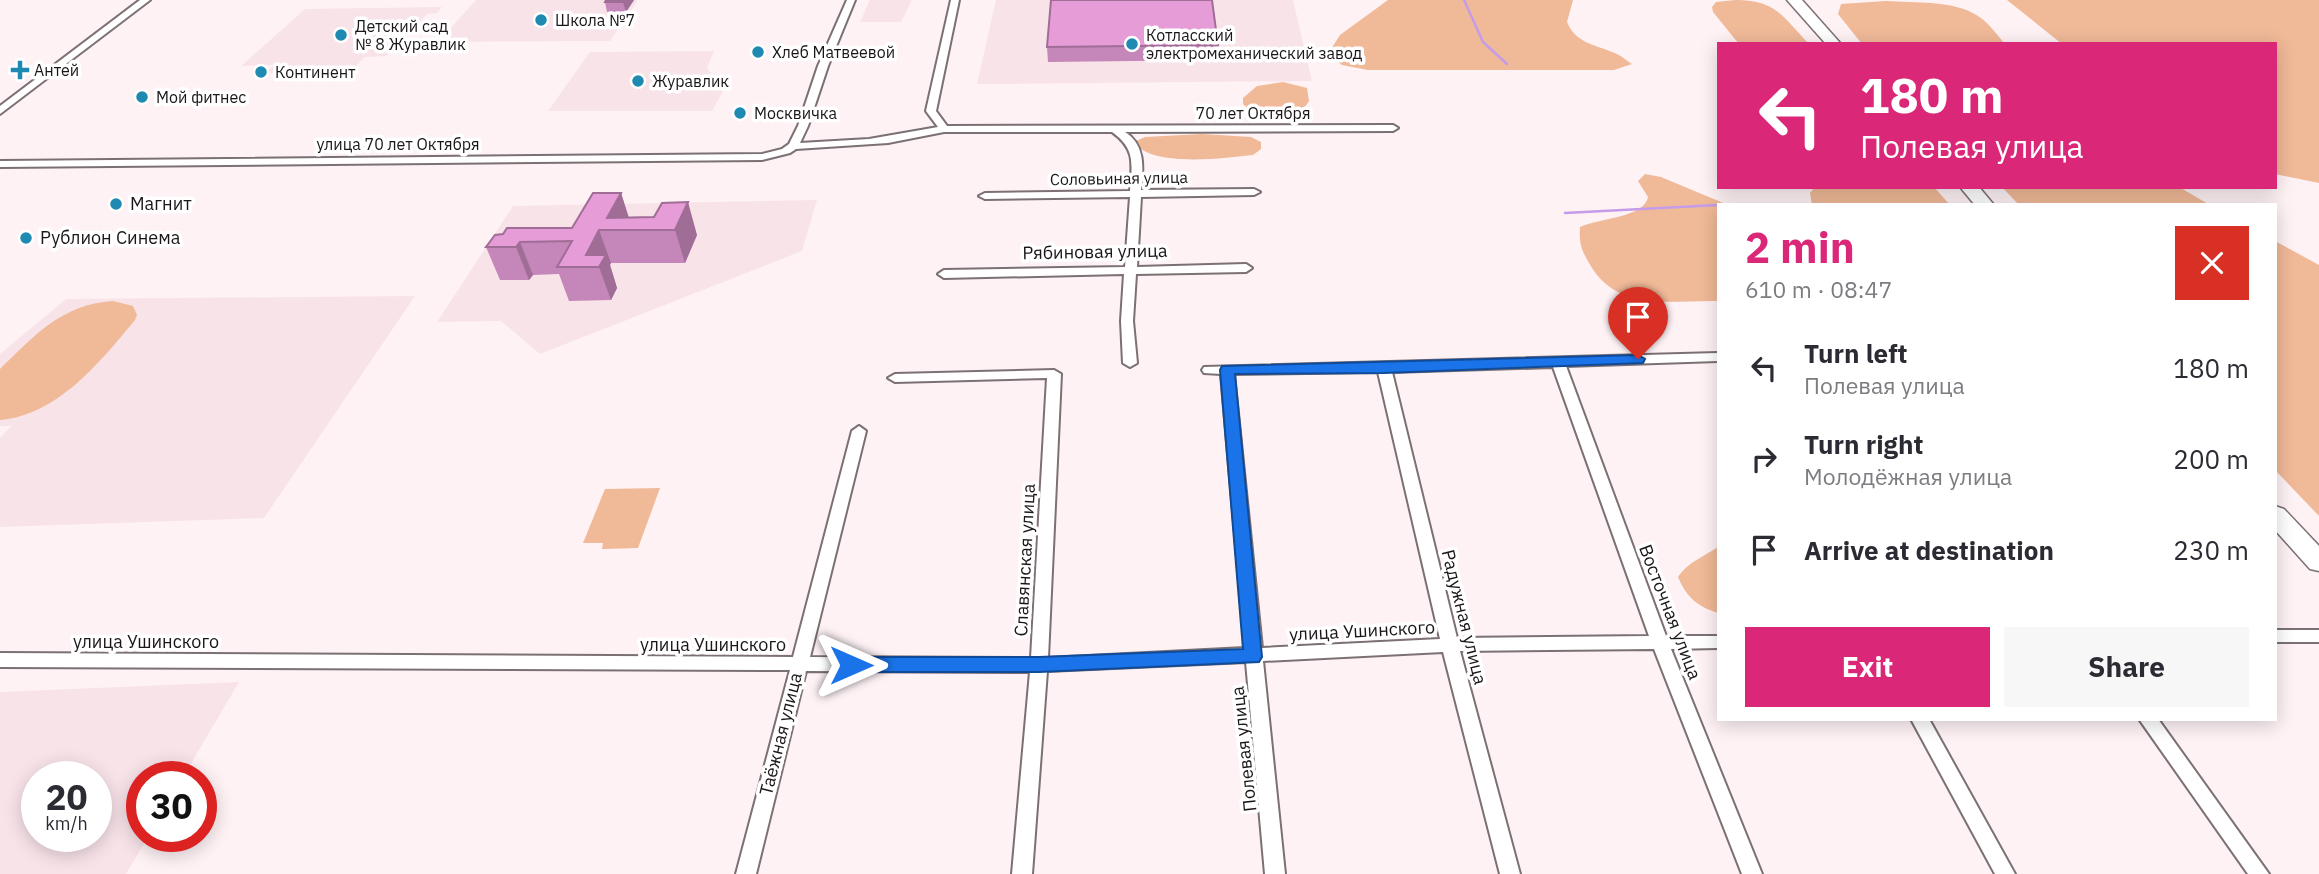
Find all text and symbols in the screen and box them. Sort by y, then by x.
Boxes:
place label: Школа №7 [555,10,635,30]
marker: Школа №7 [533,12,549,28]
place label: Детский сад № 8 Журавлик [355,16,466,54]
place label: Котласский электромеханический завод [1146,25,1363,63]
marker: Детский сад № 8 Журавлик [333,27,349,43]
marker: Котласский электромеханический завод [1124,36,1140,52]
place label: Хлеб Матвеевой [772,42,895,62]
marker: Хлеб Матвеевой [750,44,766,60]
place label: Антей [34,60,79,80]
marker: Антей [12,62,28,78]
place label: Континент [275,62,356,82]
text: 180 m [1860,63,2004,126]
marker: Континент [253,64,269,80]
icon: left [1745,70,1836,161]
place label: Журавлик [652,71,729,91]
marker: Журавлик [630,73,646,89]
place label: Мой фитнес [156,87,246,107]
marker: Мой фитнес [134,89,150,105]
place label: Москвичка [754,103,837,123]
street label: 70 лет Октября [1196,103,1310,123]
marker: Москвичка [732,105,748,121]
text: Полевая улица [1860,125,2084,167]
street label: улица 70 лет Октября [317,134,480,154]
street label: Соловьиная улица [1050,167,1189,189]
place label: Магнит [130,192,192,215]
marker: Магнит [108,196,124,212]
text: 2 min [1745,220,1855,275]
place label: Рублион Синема [40,226,181,249]
button: close [2175,226,2249,300]
marker: Рублион Синема [18,230,34,246]
street label: Рябиновая улица [1022,239,1168,264]
text: 610 m · 08:47 [1745,274,1892,304]
pin [1608,287,1668,359]
icon: arrive [1619,298,1657,336]
text: Turn left [1804,336,1907,370]
icon: left [1745,349,1783,387]
text: 180 m [2173,351,2249,385]
text: Полевая улица [1804,370,1965,400]
text: Turn right [1804,427,1923,461]
icon: right [1745,440,1783,478]
text: 200 m [2173,442,2249,476]
text: Молодёжная улица [1804,461,2012,491]
street label: Славянская улица [1009,482,1040,637]
icon: arrive [1745,531,1783,569]
text: Arrive at destination [1804,533,2054,567]
text: 230 m [2173,533,2249,567]
street label: Восточная улица [1634,541,1707,683]
street label: Радужная улица [1437,547,1492,687]
street label: улица Ушинского [1288,615,1435,646]
button: Exit [1745,627,1990,707]
button: Share [2004,627,2249,707]
position arrow [814,628,888,702]
street label: улица Ушинского [73,630,219,653]
street label: улица Ушинского [640,633,786,656]
street label: Таёжная улица [754,670,807,798]
street label: Полевая улица [1225,685,1262,813]
speed limit sign: 30 [126,761,217,852]
text: 20 [45,774,88,820]
text: km/h [45,812,88,835]

